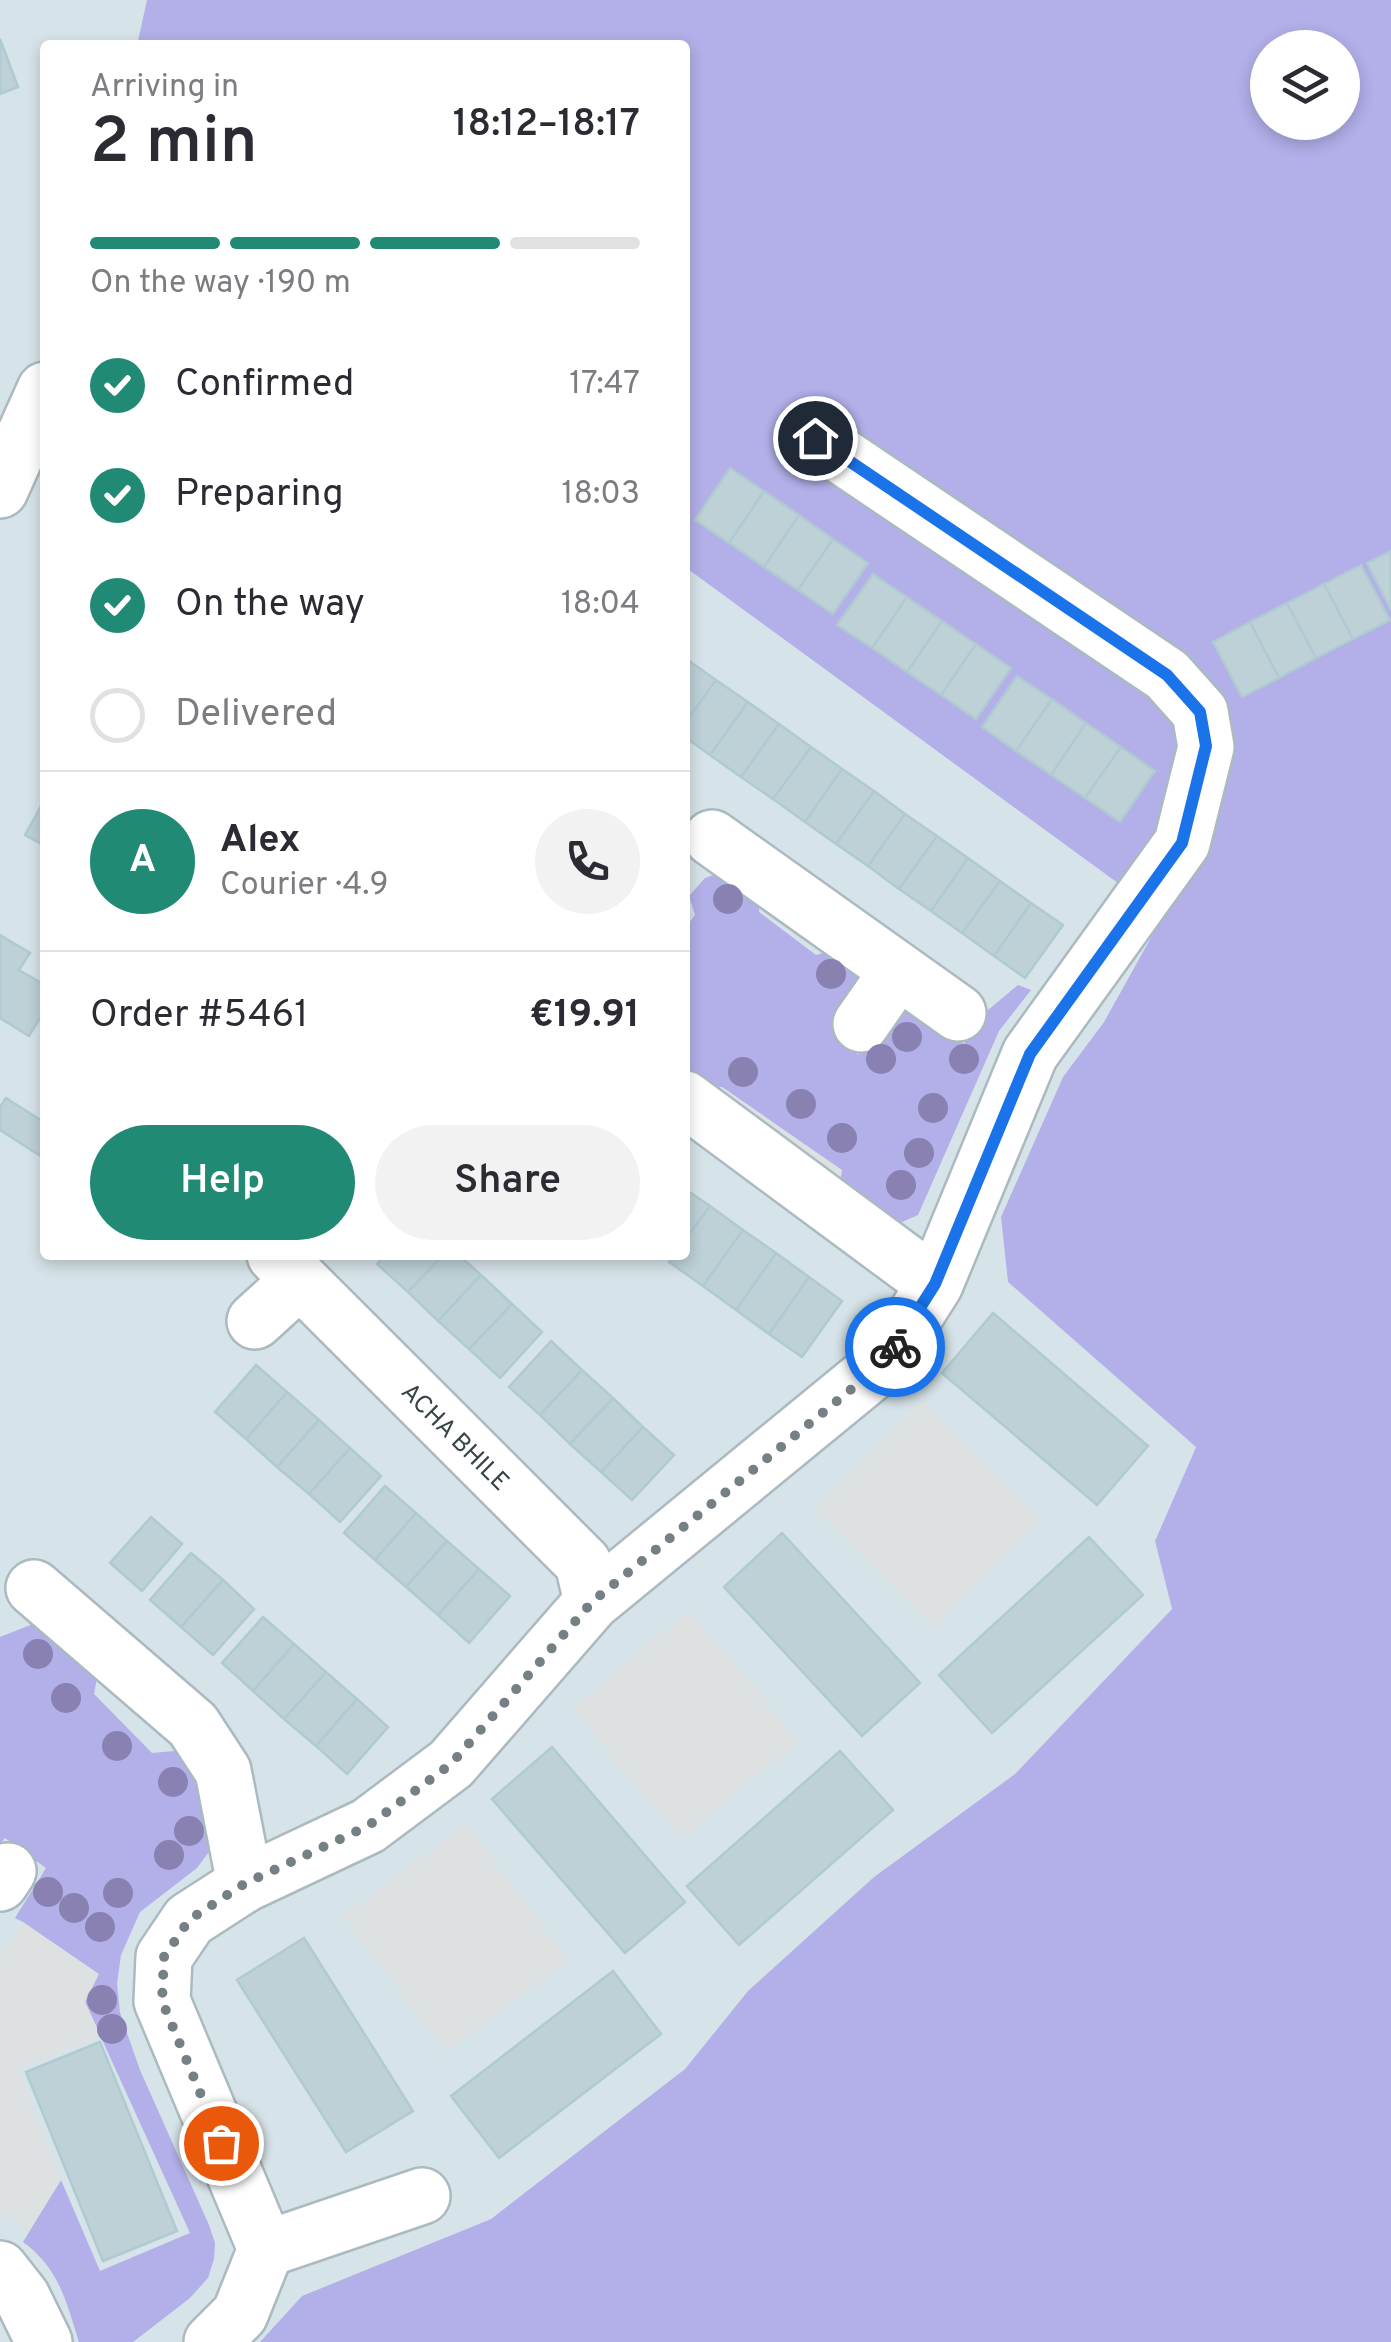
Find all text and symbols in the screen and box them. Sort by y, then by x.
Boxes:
map controls [1250,30,1360,140]
button: layers [1250,30,1360,140]
text: Arriving in [90,68,239,108]
text: 18:12–18:17 [453,101,640,150]
text: 2 min [90,104,258,186]
text: On the way · 190 m [90,264,351,304]
icon: check [90,358,145,413]
text: Confirmed [175,361,354,410]
text: 17:47 [569,365,640,405]
pin [773,396,858,481]
icon: home [788,411,843,466]
icon: check [90,468,145,523]
text: Preparing [175,471,344,520]
text: 18:03 [562,475,640,515]
icon: check [90,578,145,633]
text: On the way [175,581,365,630]
text: 18:04 [561,585,640,625]
text: Delivered [175,691,337,740]
button: phone [535,809,640,914]
text: Alex [220,817,300,866]
text: A [129,837,156,886]
text: Courier · 4.9 [220,866,389,906]
text: Order #5461 [90,992,308,1041]
text: €19.91 [530,992,640,1041]
button: Help [90,1125,355,1240]
button: Share [375,1125,640,1240]
courier [845,1297,945,1397]
icon: bike [868,1320,923,1375]
street label: ACHA BHILE [393,1377,515,1499]
pin [179,2101,264,2186]
icon: bag [194,2116,249,2171]

